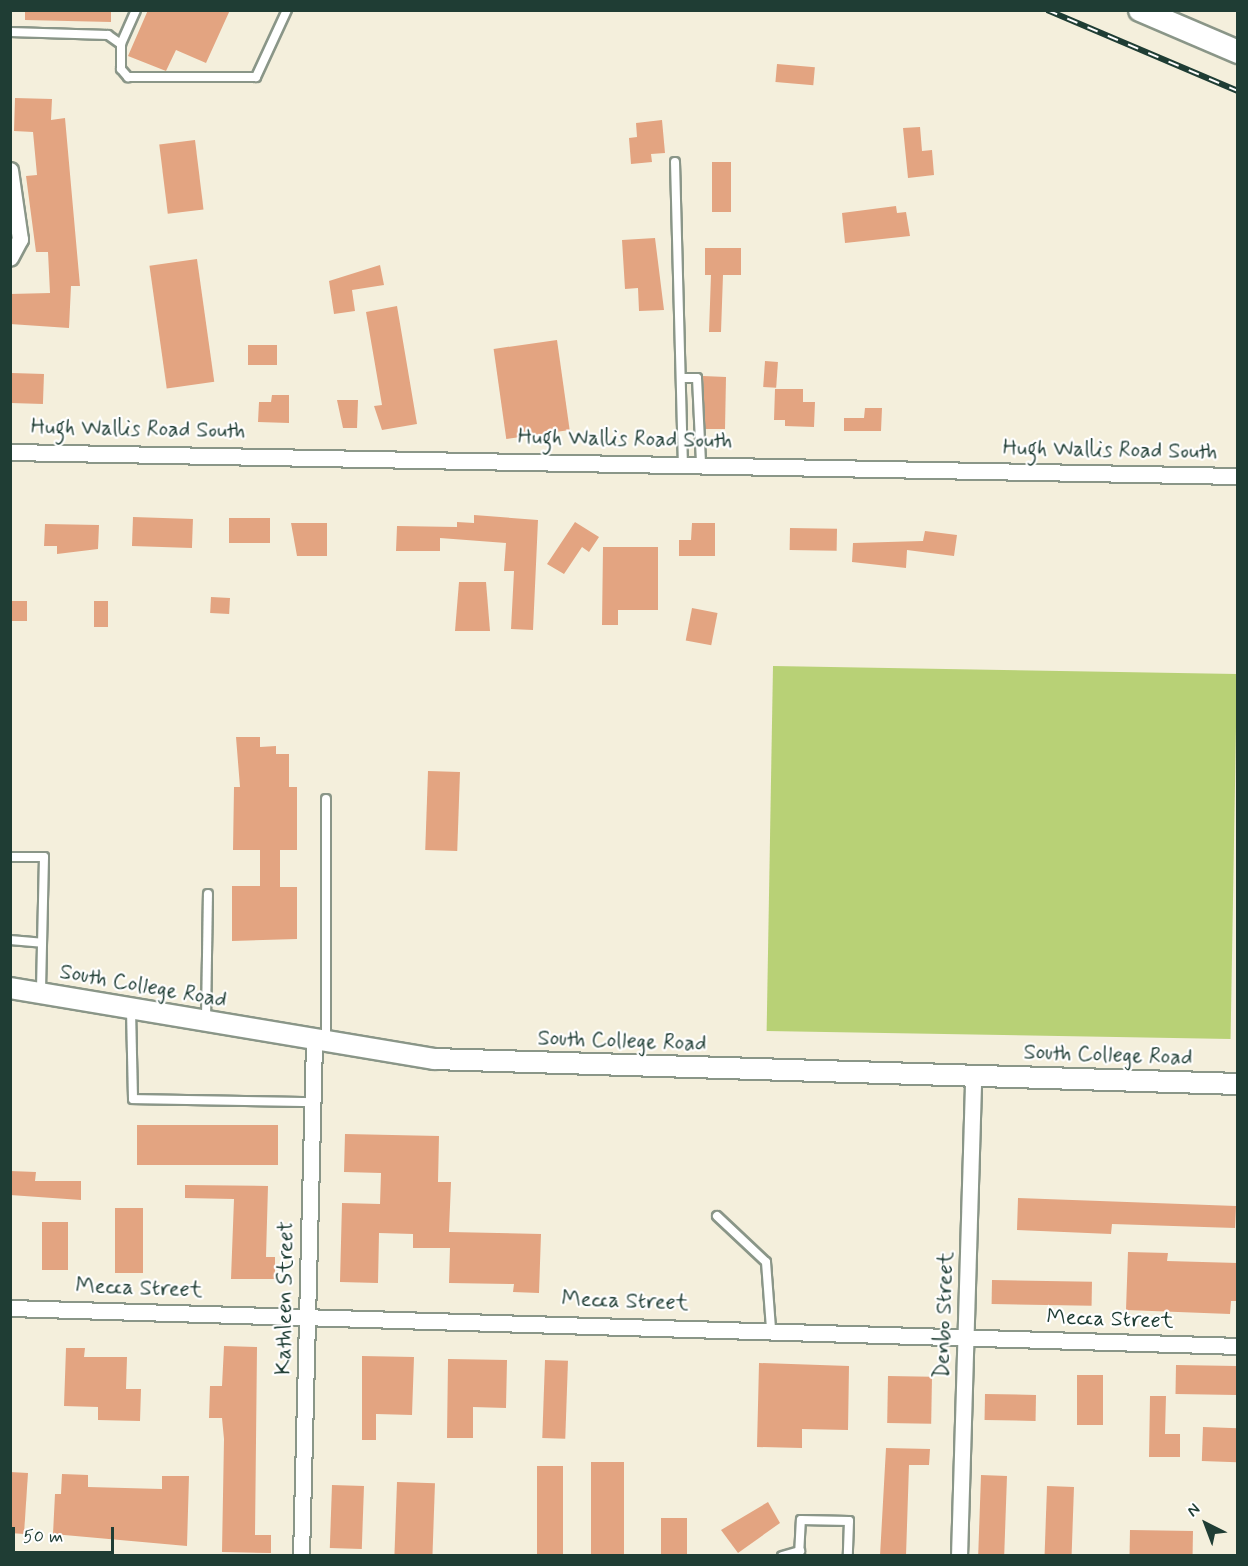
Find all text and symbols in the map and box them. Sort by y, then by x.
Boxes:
street label: Hugh Wallis Road South [31,415,245,445]
street label: Hugh Wallis Road South [518,425,732,455]
street label: Hugh Wallis Road South [1003,436,1217,466]
street label: South College Road [57,959,229,1015]
street label: South College Road [537,1026,707,1058]
street label: South College Road [1023,1040,1193,1072]
street label: Kathleen Street [271,1221,301,1375]
street label: Denbo Street [930,1251,960,1379]
street label: Mecca Street [75,1274,203,1304]
street label: Mecca Street [561,1287,689,1317]
street label: Mecca Street [1046,1305,1174,1335]
north arrow [1176,1494,1236,1554]
text: N [1183,1499,1205,1522]
scale bar [15,1515,117,1553]
text: 50 m [23,1525,63,1549]

